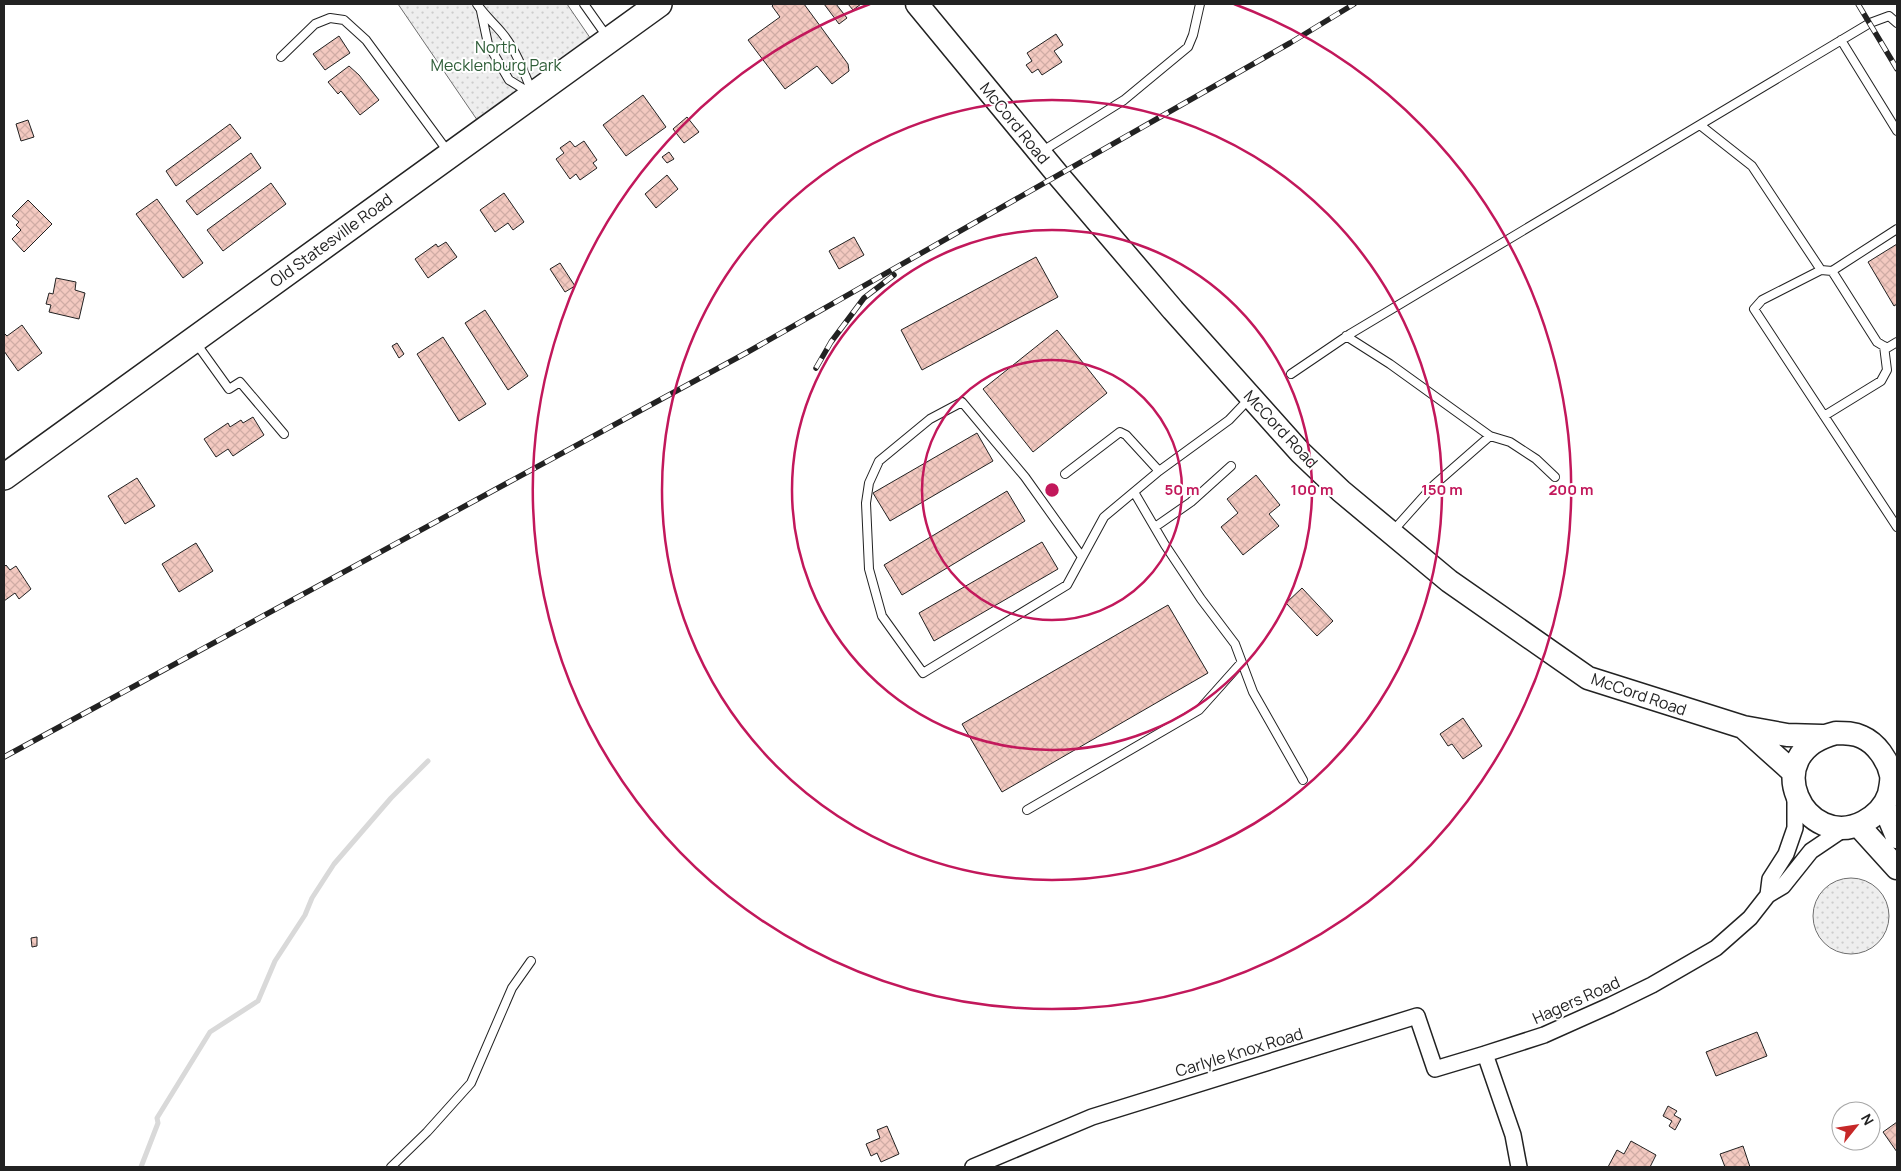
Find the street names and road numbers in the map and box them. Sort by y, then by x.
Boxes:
street label: McCord Road [975,77,1055,169]
street label: Old Statesville Road [265,188,397,292]
street label: McCord Road [1239,385,1323,473]
street label: McCord Road [1588,667,1690,721]
street label: Hagers Road [1529,971,1623,1029]
street label: Carlyle Knox Road [1172,1022,1306,1082]

